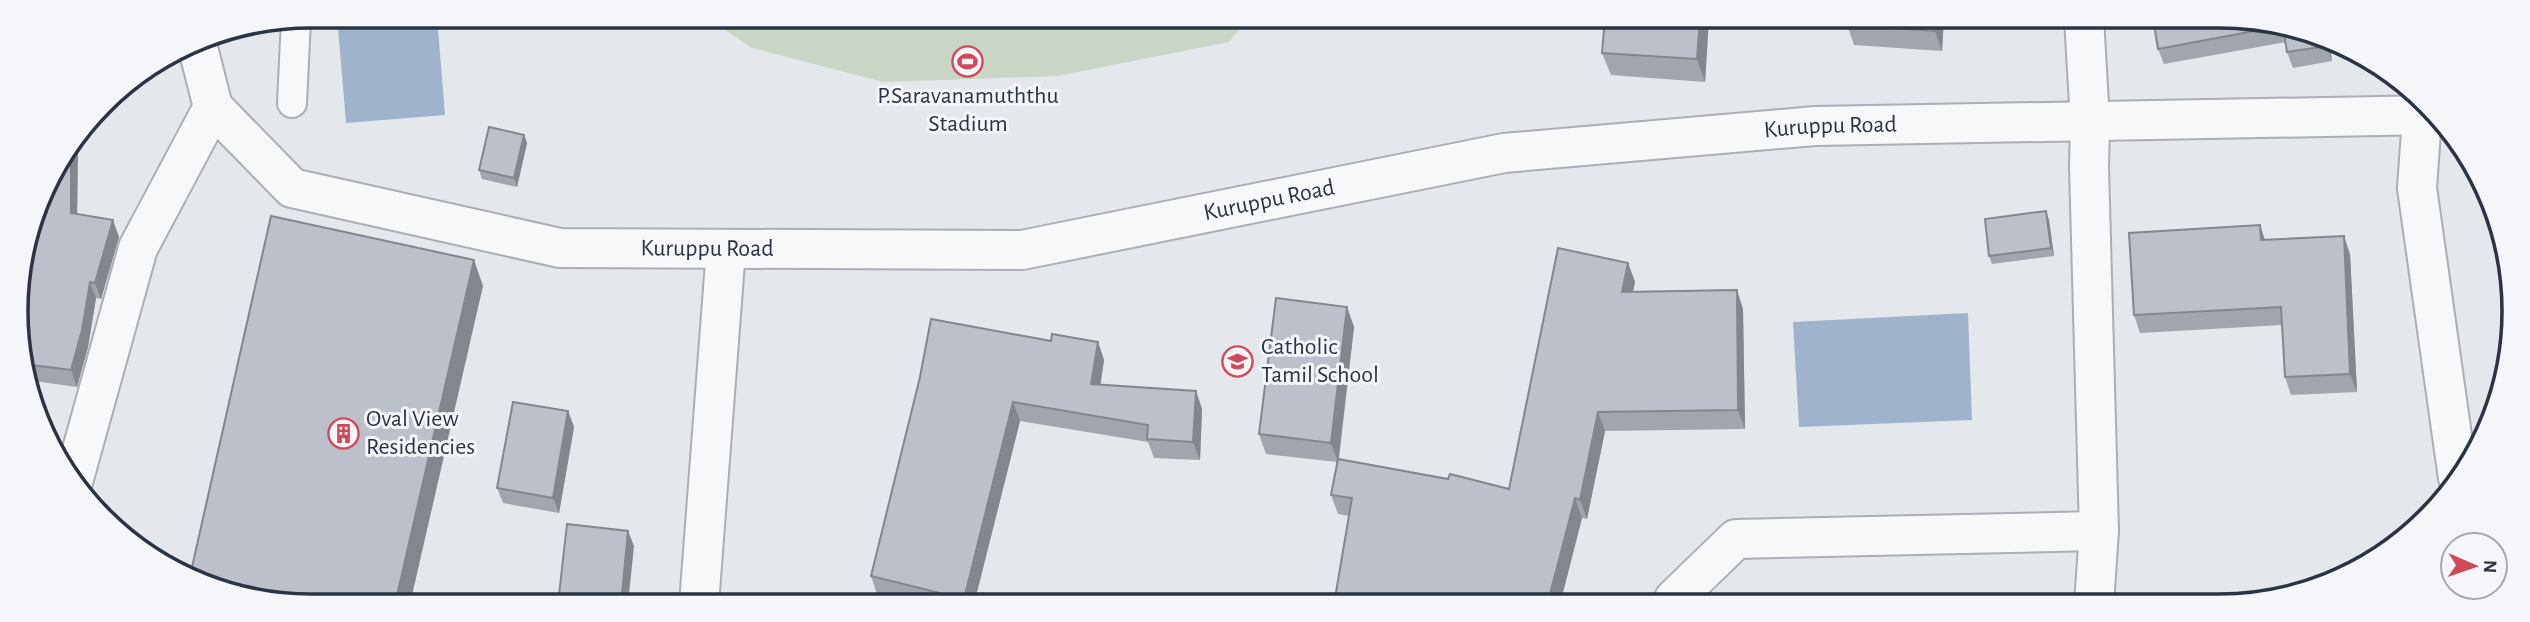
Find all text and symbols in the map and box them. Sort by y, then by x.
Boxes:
sports icon: P.Saravanamuththu Stadium [951,45,985,79]
place label: P.Saravanamuththu Stadium [877,84,1059,136]
street label: Kuruppu Road [1763,113,1897,142]
street label: Kuruppu Road [1201,175,1337,225]
street label: Kuruppu Road [640,236,774,261]
place label: Catholic Tamil School [1261,335,1379,387]
school or university icon: Catholic Tamil School [1221,344,1255,378]
place label: Oval View Residencies [366,407,475,459]
building icon: Oval View Residencies [326,416,360,450]
north arrow [2439,531,2509,601]
text: N [2480,560,2499,573]

